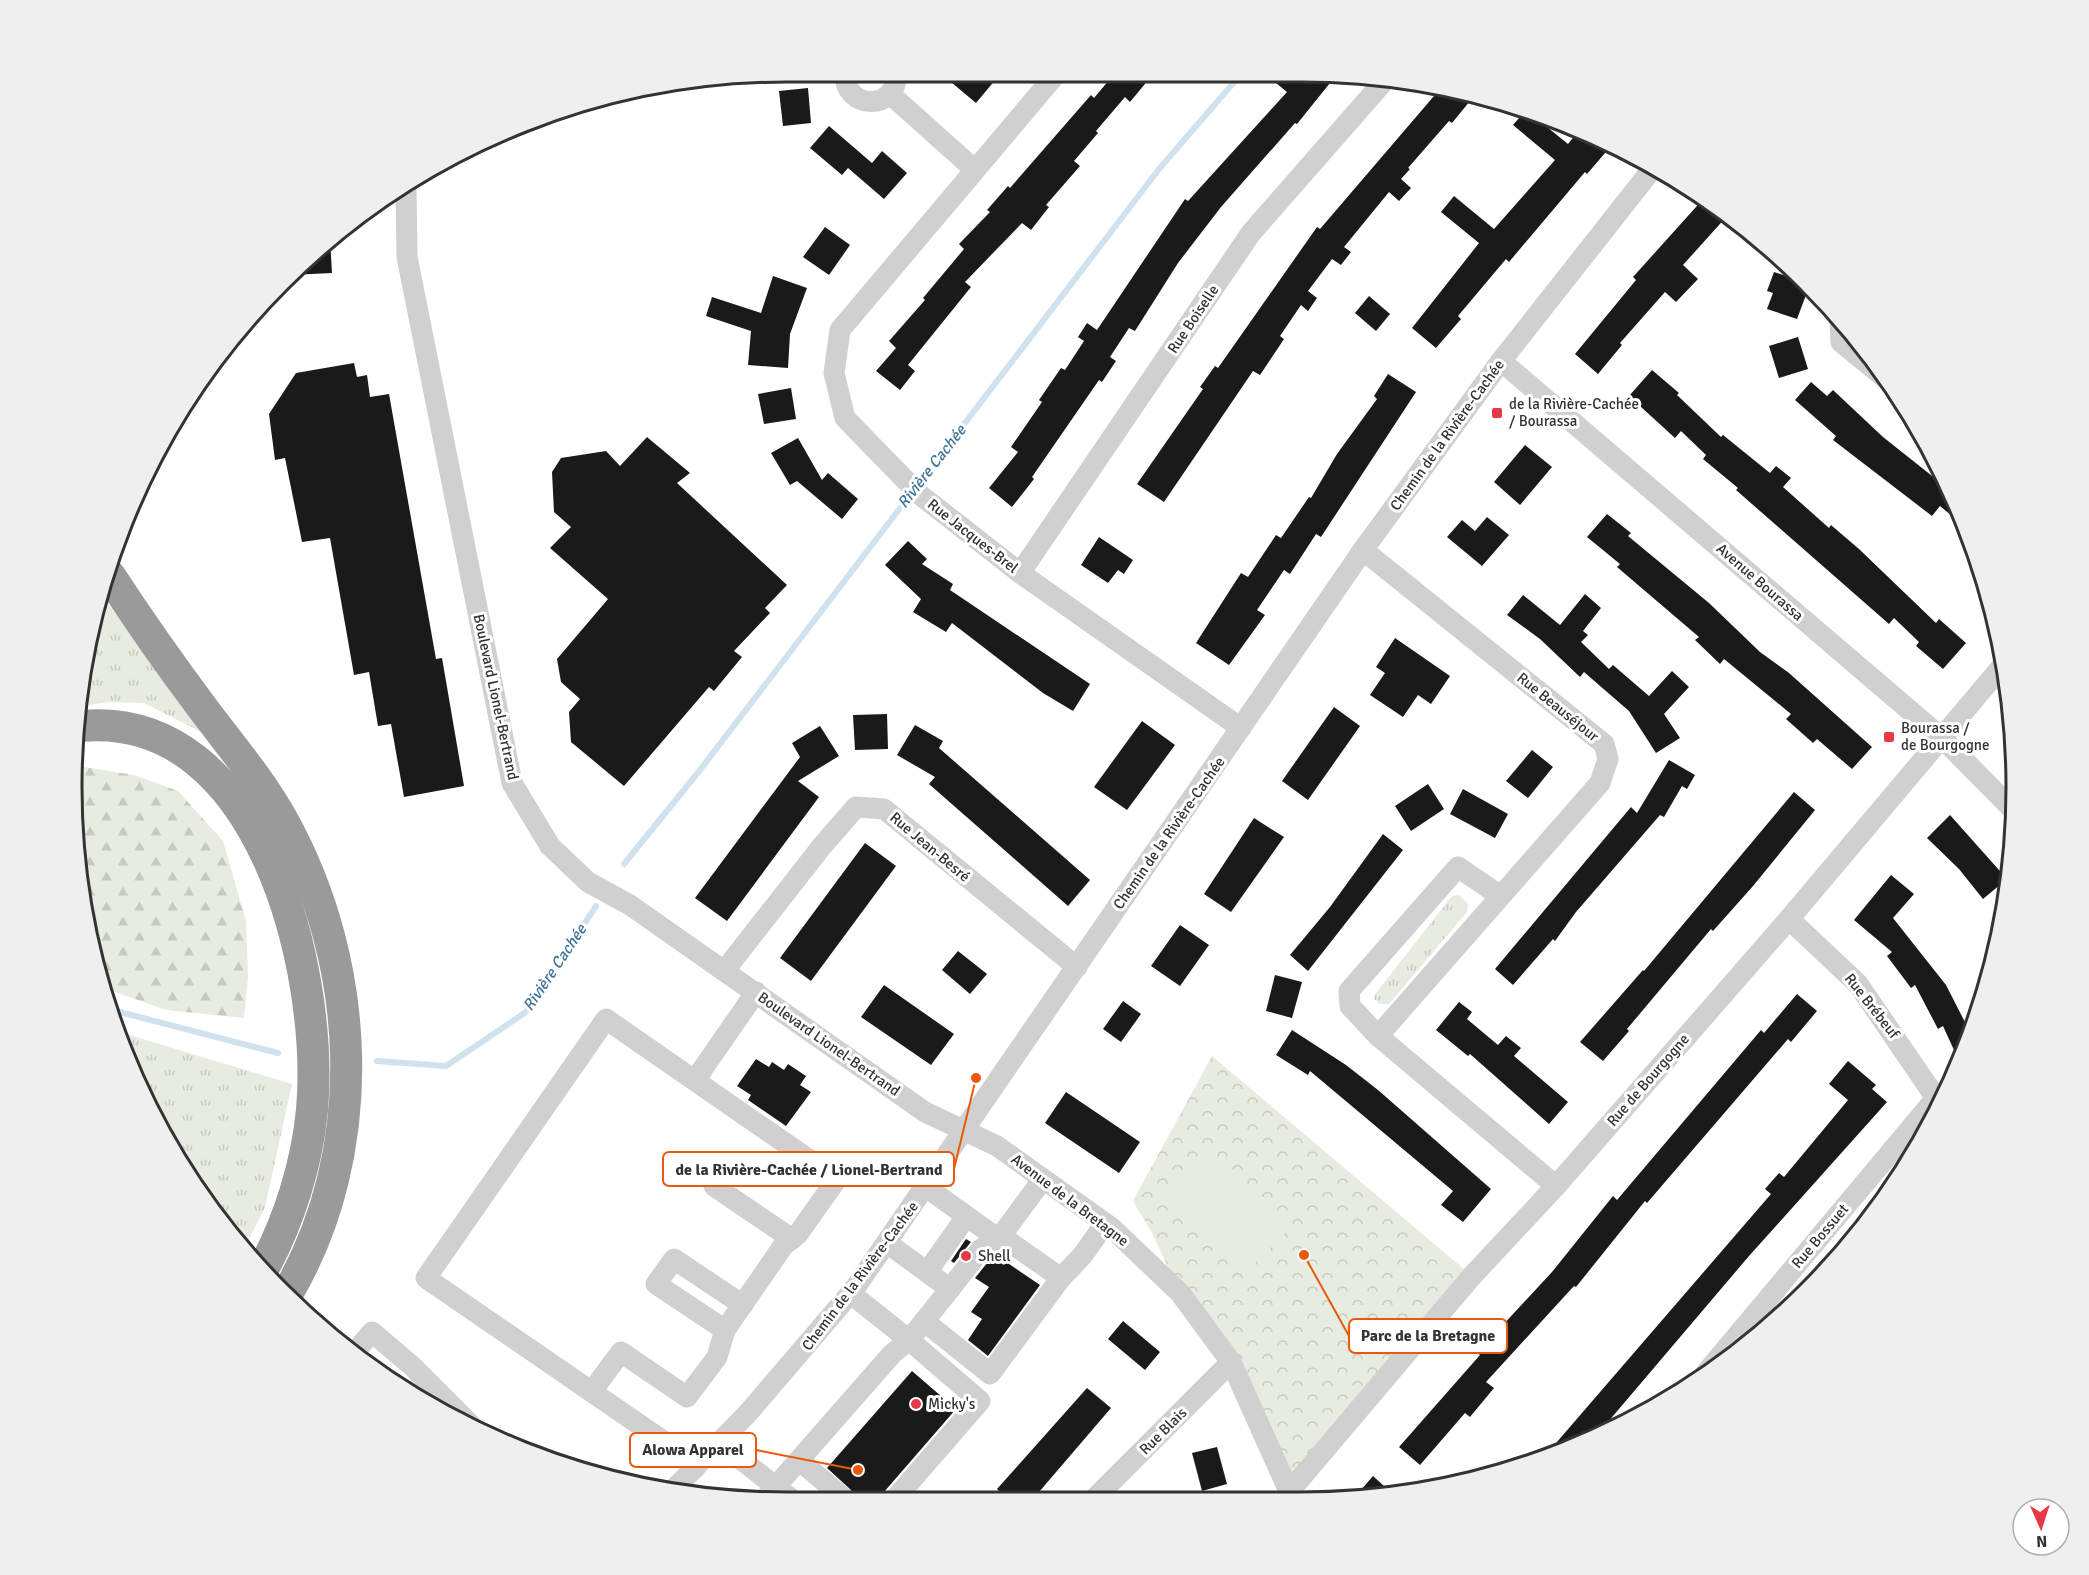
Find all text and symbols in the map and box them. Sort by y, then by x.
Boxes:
street label: Rue Boiselle [1164,281,1222,357]
street label: Chemin de la Rivière-Cachée [1386,356,1508,514]
place label: de la Rivière-Cachée / Bourassa [1509,395,1639,430]
marker: de la Rivière-Cachée / Bourassa [1490,406,1504,420]
water label: Rivière Cachée [893,420,971,512]
street label: Rue Jacques-Brel [924,495,1022,577]
street label: Avenue Bourassa [1713,539,1807,625]
street label: Boulevard Lionel-Bertrand [470,612,522,782]
street label: Rue Beauséjour [1514,669,1603,746]
place label: Bourassa / de Bourgogne [1901,719,1990,754]
marker: Bourassa / de Bourgogne [1882,730,1896,744]
street label: Chemin de la Rivière-Cachée [1109,753,1229,913]
street label: Rue Jean-Besré [886,808,974,886]
water label: Rivière Cachée [519,920,592,1015]
street label: Rue Brébeuf [1841,970,1904,1043]
street label: Boulevard Lionel-Bertrand [755,988,903,1100]
street label: Rue de Bourgogne [1603,1030,1693,1130]
street label: Avenue de la Bretagne [1008,1150,1132,1250]
callout: de la Rivière-Cachée / Lionel-Bertrand [663,1152,954,1186]
text: de la Rivière-Cachée / Lionel-Bertrand [675,1160,943,1180]
street label: Chemin de la Rivière-Cachée [798,1198,922,1354]
street label: Rue Bossuet [1788,1200,1852,1272]
place label: Shell [978,1247,1011,1265]
marker: Shell [959,1249,973,1263]
callout: Parc de la Bretagne [1349,1319,1507,1353]
text: Parc de la Bretagne [1361,1326,1495,1346]
place label: Micky's [928,1395,976,1413]
marker: Micky's [909,1397,923,1411]
street label: Rue Blais [1136,1403,1191,1458]
callout: Alowa Apparel [630,1433,756,1467]
text: Alowa Apparel [642,1440,744,1460]
north arrow [2011,1497,2071,1557]
text: N [2036,1531,2048,1551]

